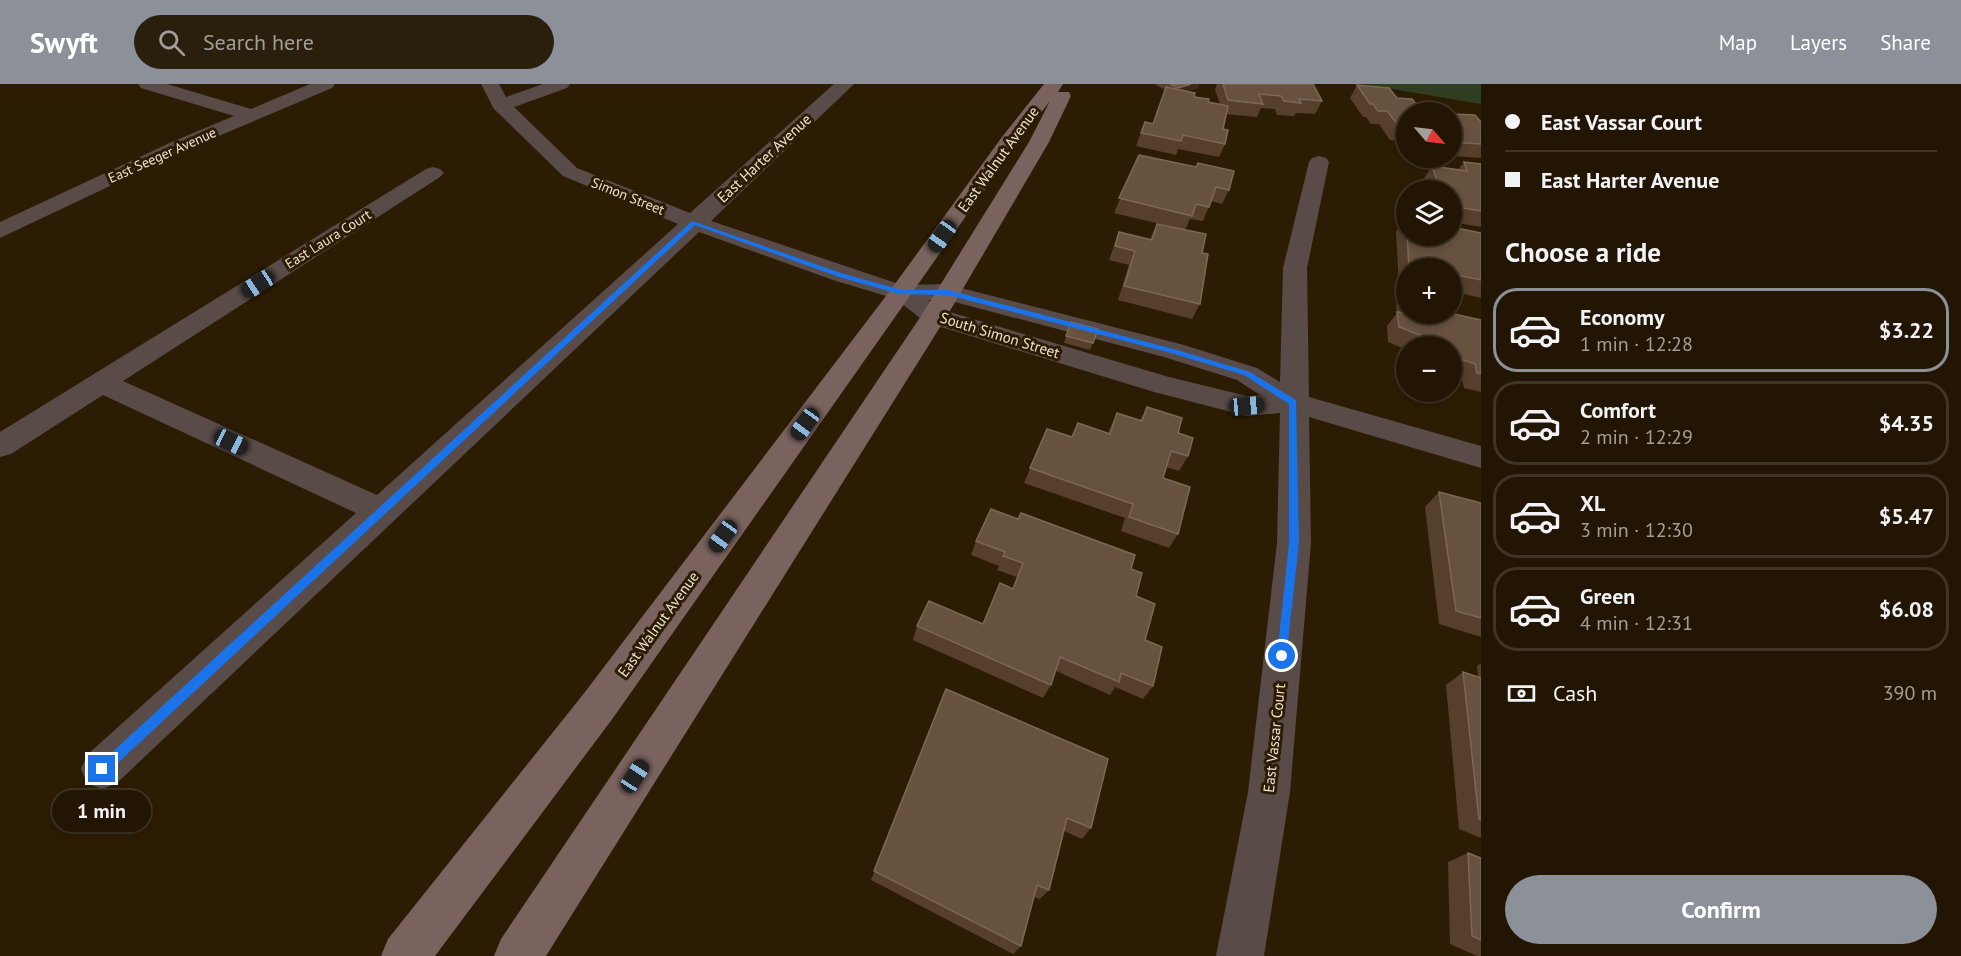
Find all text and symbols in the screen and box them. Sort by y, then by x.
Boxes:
search box [134,15,554,69]
text: Swyft [30,24,98,61]
icon: search [155,26,188,59]
text: Search here [203,28,314,56]
text: Map [1719,29,1757,56]
text: Layers [1790,29,1847,56]
text: Share [1880,29,1931,56]
street label: East Walnut Avenue [953,102,1043,216]
north arrow [1396,102,1462,168]
map controls [1396,102,1462,402]
text: East Vassar Court [1541,108,1702,136]
street label: East Harter Avenue [713,109,815,207]
street label: East Seeger Avenue [105,123,219,187]
text: East Harter Avenue [1541,166,1719,194]
street label: Simon Street [589,173,667,219]
button: layers [1396,180,1462,246]
street label: East Laura Court [282,205,375,273]
car [924,216,960,256]
text: Choose a ride [1505,235,1661,269]
button: + [1396,258,1462,324]
car [238,267,278,301]
icon: car [1508,303,1562,357]
text: Economy [1580,303,1664,331]
street label: South Simon Street [938,308,1062,362]
text: $3.22 [1879,316,1934,344]
text: 1 min · 12:28 [1580,331,1693,357]
button: − [1396,336,1462,402]
car [1228,395,1266,417]
icon: car [1508,396,1562,450]
text: Comfort [1580,396,1656,424]
car [787,404,823,444]
text: $4.35 [1879,409,1934,437]
text: 2 min · 12:29 [1580,424,1693,450]
car [211,426,251,458]
icon: car [1508,489,1562,543]
text: XL [1580,489,1605,517]
text: $5.47 [1879,502,1934,530]
car [705,516,741,556]
text: 3 min · 12:30 [1580,517,1693,543]
street label: East Walnut Avenue [613,567,703,681]
icon: car [1508,582,1562,636]
text: Green [1580,582,1635,610]
text: $6.08 [1879,595,1934,623]
text: 4 min · 12:31 [1580,610,1693,636]
route start [1268,642,1295,669]
icon: cash [1505,677,1538,710]
text: Cash [1553,679,1597,707]
text: 390 m [1883,680,1937,706]
street label: East Vassar Court [1259,682,1289,794]
route end [88,755,115,782]
car [618,756,652,796]
callout: 1 min [52,790,152,832]
text: 1 min [77,798,126,824]
button: Confirm [1505,875,1937,944]

